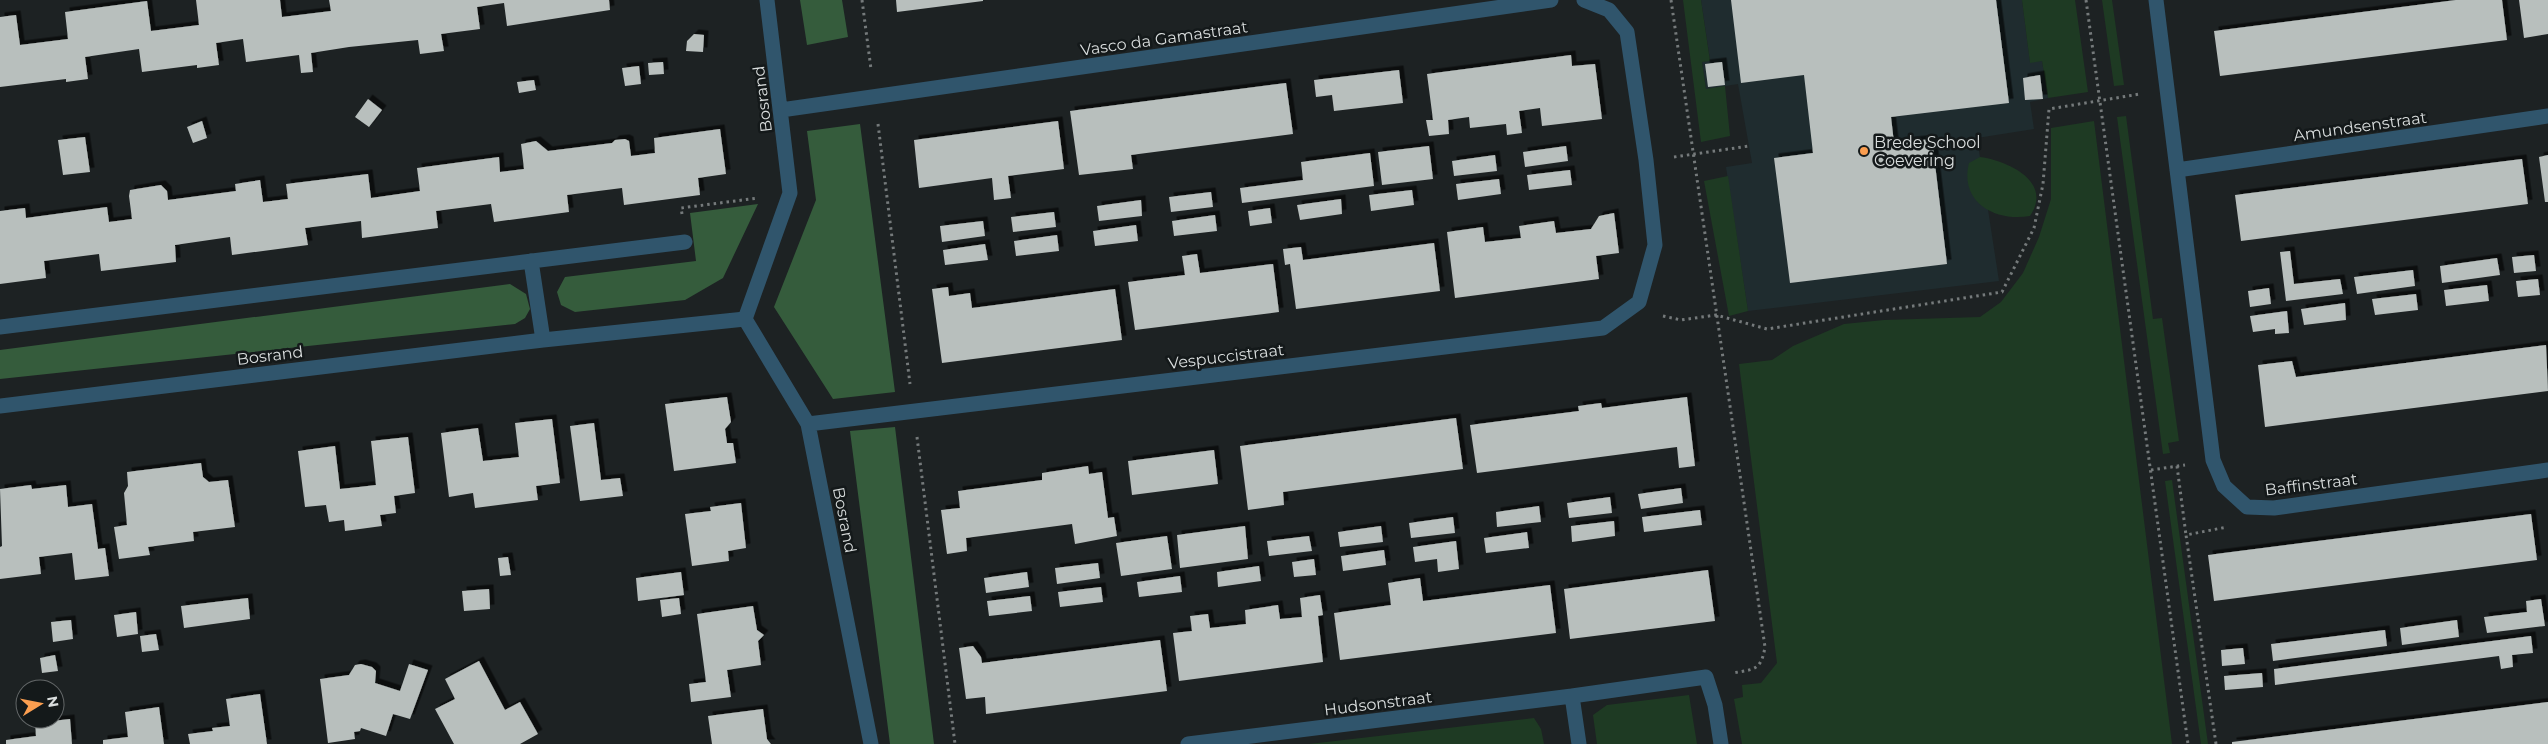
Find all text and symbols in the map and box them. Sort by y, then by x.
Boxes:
street label: Vasco da Gamastraat [1079,17,1249,60]
street label: Bosrand [749,65,776,133]
street label: Amundsenstraat [2292,108,2429,145]
place label: Brede School Coevering [1874,133,1981,170]
marker: Brede School Coevering [1858,145,1870,157]
street label: Vespuccistraat [1167,340,1286,373]
street label: Bosrand [236,342,304,369]
street label: Baffinstraat [2264,469,2359,500]
street label: Bosrand [829,486,860,555]
north arrow [15,679,65,729]
street label: Hudsonstraat [1323,687,1434,720]
text: N [43,695,63,709]

